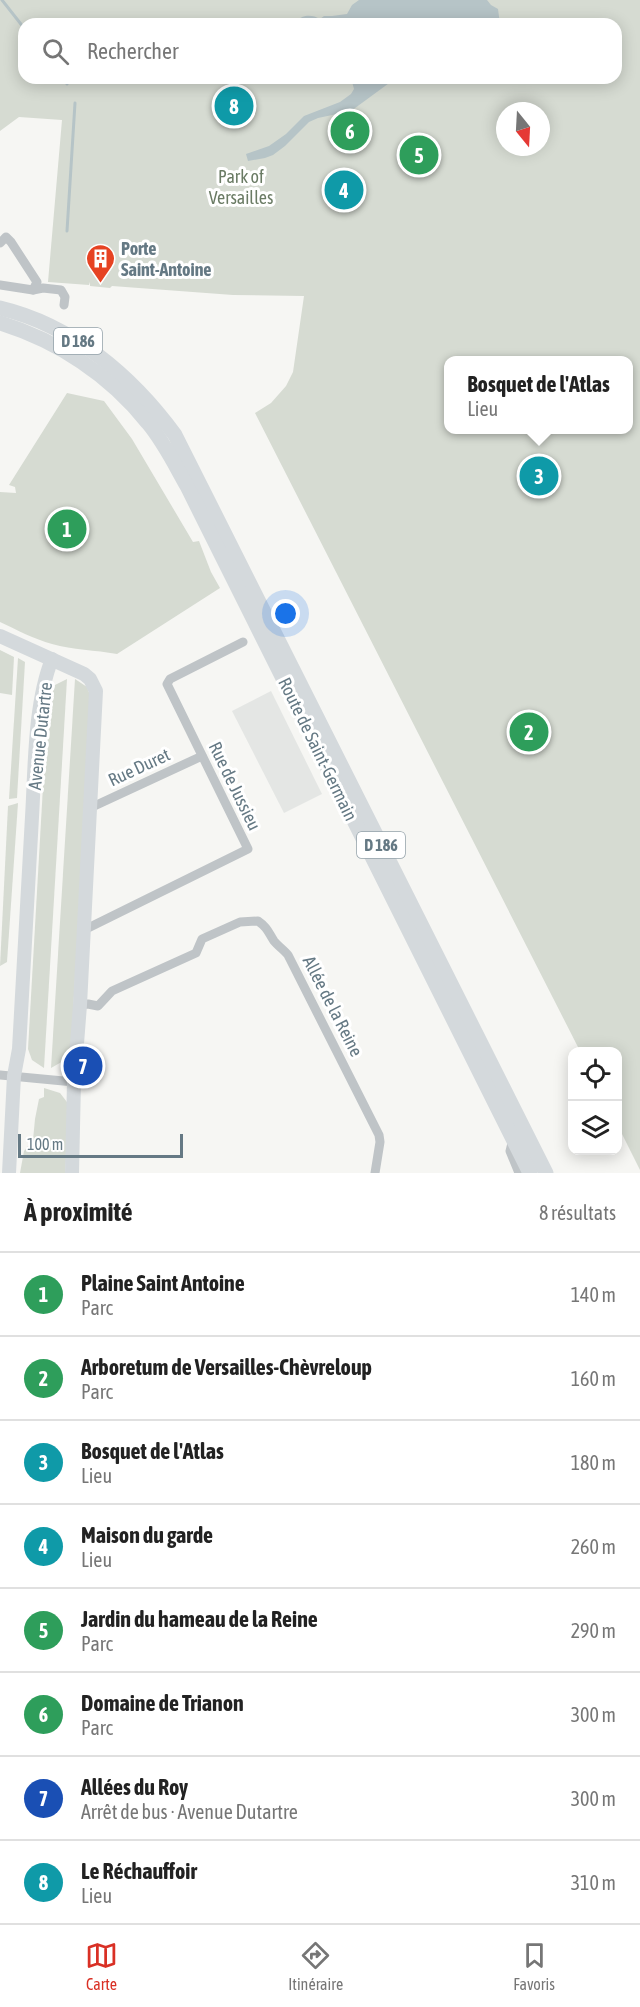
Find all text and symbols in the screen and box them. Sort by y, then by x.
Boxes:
search box [18,18,622,84]
icon: search [39,35,72,68]
text: Rechercher [87,38,178,64]
pin: 8 [214,84,254,128]
north arrow [496,102,550,156]
pin: 6 [330,108,370,154]
pin: 5 [400,132,438,178]
park label: Park of Versailles [209,166,273,208]
pin: 4 [324,168,364,213]
place label: Porte Saint-Antoine [121,238,212,280]
building icon: Porte Saint-Antoine [84,242,116,284]
road number: D 186 [54,328,102,354]
popup [444,356,633,434]
text: Bosquet de l'Atlas [467,371,610,397]
text: Lieu [467,397,498,420]
pin: 3 [520,454,558,498]
pin: 1 [48,506,86,552]
your location [271,599,300,628]
street label: Route de Saint-Germain [274,674,362,824]
street label: Avenue Dutartre [24,681,56,791]
pin: 2 [510,710,548,754]
street label: Rue de Jussieu [205,738,265,834]
street label: Rue Duret [105,744,173,790]
road number: D 186 [357,832,405,858]
street label: Allée de la Reine [299,952,367,1060]
pin: 7 [64,1044,103,1088]
map controls [568,1047,622,1155]
button: locate [568,1047,622,1101]
button: layers [568,1101,622,1155]
scale bar [18,1131,183,1158]
text: 100 m [27,1135,63,1153]
text: À proximité [24,1197,132,1227]
text: 8 résultats [539,1201,616,1224]
text: Plaine Saint Antoine [81,1270,245,1296]
text: 1 [39,1283,48,1306]
text: 140 m [571,1283,616,1306]
text: Parc [81,1296,113,1319]
text: Arboretum de Versailles-Chèvreloup [81,1354,372,1380]
text: 2 [39,1367,48,1390]
text: 160 m [571,1367,616,1390]
text: Parc [81,1380,113,1403]
text: Bosquet de l'Atlas [81,1438,224,1464]
text: 3 [39,1451,48,1474]
text: 180 m [571,1451,616,1474]
text: Lieu [81,1464,112,1487]
text: Maison du garde [81,1522,213,1548]
text: 4 [39,1535,48,1558]
text: 260 m [571,1535,616,1558]
text: Lieu [81,1548,112,1571]
text: Jardin du hameau de la Reine [81,1606,318,1632]
text: 5 [39,1619,48,1642]
text: 290 m [571,1619,616,1642]
text: Parc [81,1632,113,1655]
text: Domaine de Trianon [81,1690,244,1716]
text: 6 [39,1703,48,1726]
text: 300 m [571,1703,616,1726]
text: Parc [81,1716,113,1739]
text: Allées du Roy [81,1774,188,1800]
text: 7 [39,1787,48,1810]
text: 300 m [571,1787,616,1810]
text: Arrêt de bus · Avenue Dutartre [81,1800,298,1823]
text: Le Réchauffoir [81,1858,197,1884]
text: 8 [39,1871,48,1894]
text: 310 m [571,1871,616,1894]
text: Lieu [81,1884,112,1907]
tab: Carte [85,1939,118,1993]
tab: Itinéraire [288,1939,343,1993]
tab: Favoris [513,1939,555,1993]

